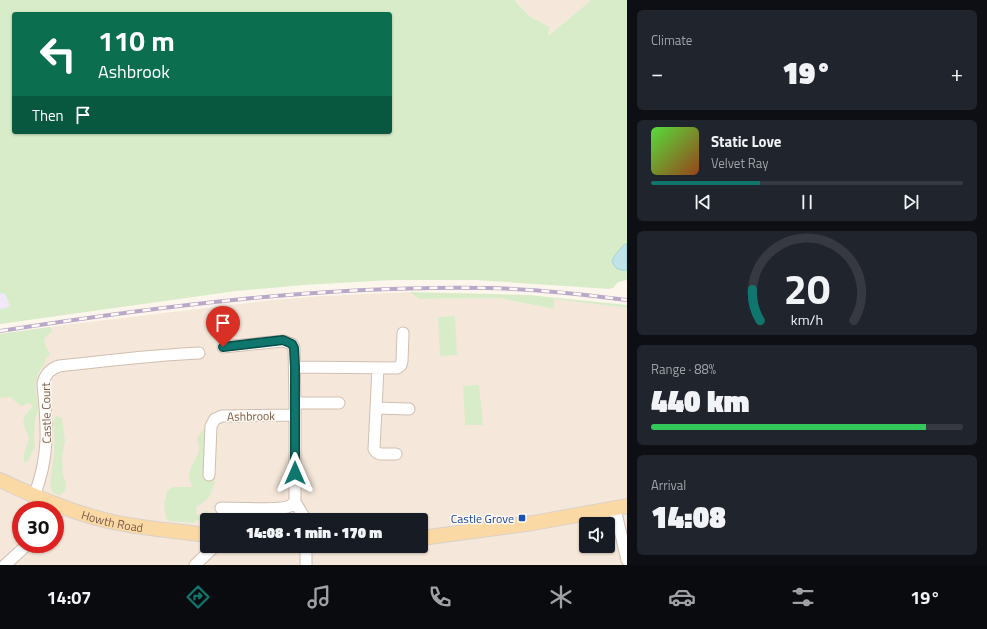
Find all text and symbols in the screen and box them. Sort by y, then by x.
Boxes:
text: 110 m [98,19,175,62]
icon: left [32,28,84,80]
text: Climate [651,30,692,50]
text: 19° [782,50,832,96]
text: − [651,56,663,90]
text: + [951,56,963,90]
text: Ashbrook [98,58,170,85]
text: Then [32,104,64,127]
icon: arrive [72,104,94,126]
text: Static Love [711,130,782,153]
text: Velvet Ray [711,153,769,173]
icon: previous [692,191,714,213]
icon: pause [796,191,818,213]
icon: next [900,191,922,213]
text: 20 [784,256,830,319]
pin [206,306,240,347]
text: km/h [791,308,823,330]
icon: arrive [212,312,234,334]
text: Range · 88% [651,359,716,379]
text: 440 km [651,378,749,424]
street label: Castle Court [36,381,56,444]
street label: Ashbrook [227,406,275,426]
position arrow [274,452,316,494]
text: Arrival [651,475,686,495]
text: 14:08 [651,494,726,540]
speed limit sign: 30 [12,501,64,553]
street label: Howth Road [79,505,145,537]
place label: Castle Grove [451,509,514,528]
marker: Castle Grove [517,513,527,523]
map controls [579,517,615,553]
button: sound [579,517,615,553]
text: 14:08 · 1 min · 170 m [246,521,382,544]
icon: directions [184,583,212,611]
icon: music [305,583,333,611]
icon: phone [426,583,454,611]
icon: climate [547,583,575,611]
icon: car [668,583,696,611]
icon: filters [789,583,817,611]
text: 14:07 [46,584,91,611]
text: 19° [910,584,940,611]

